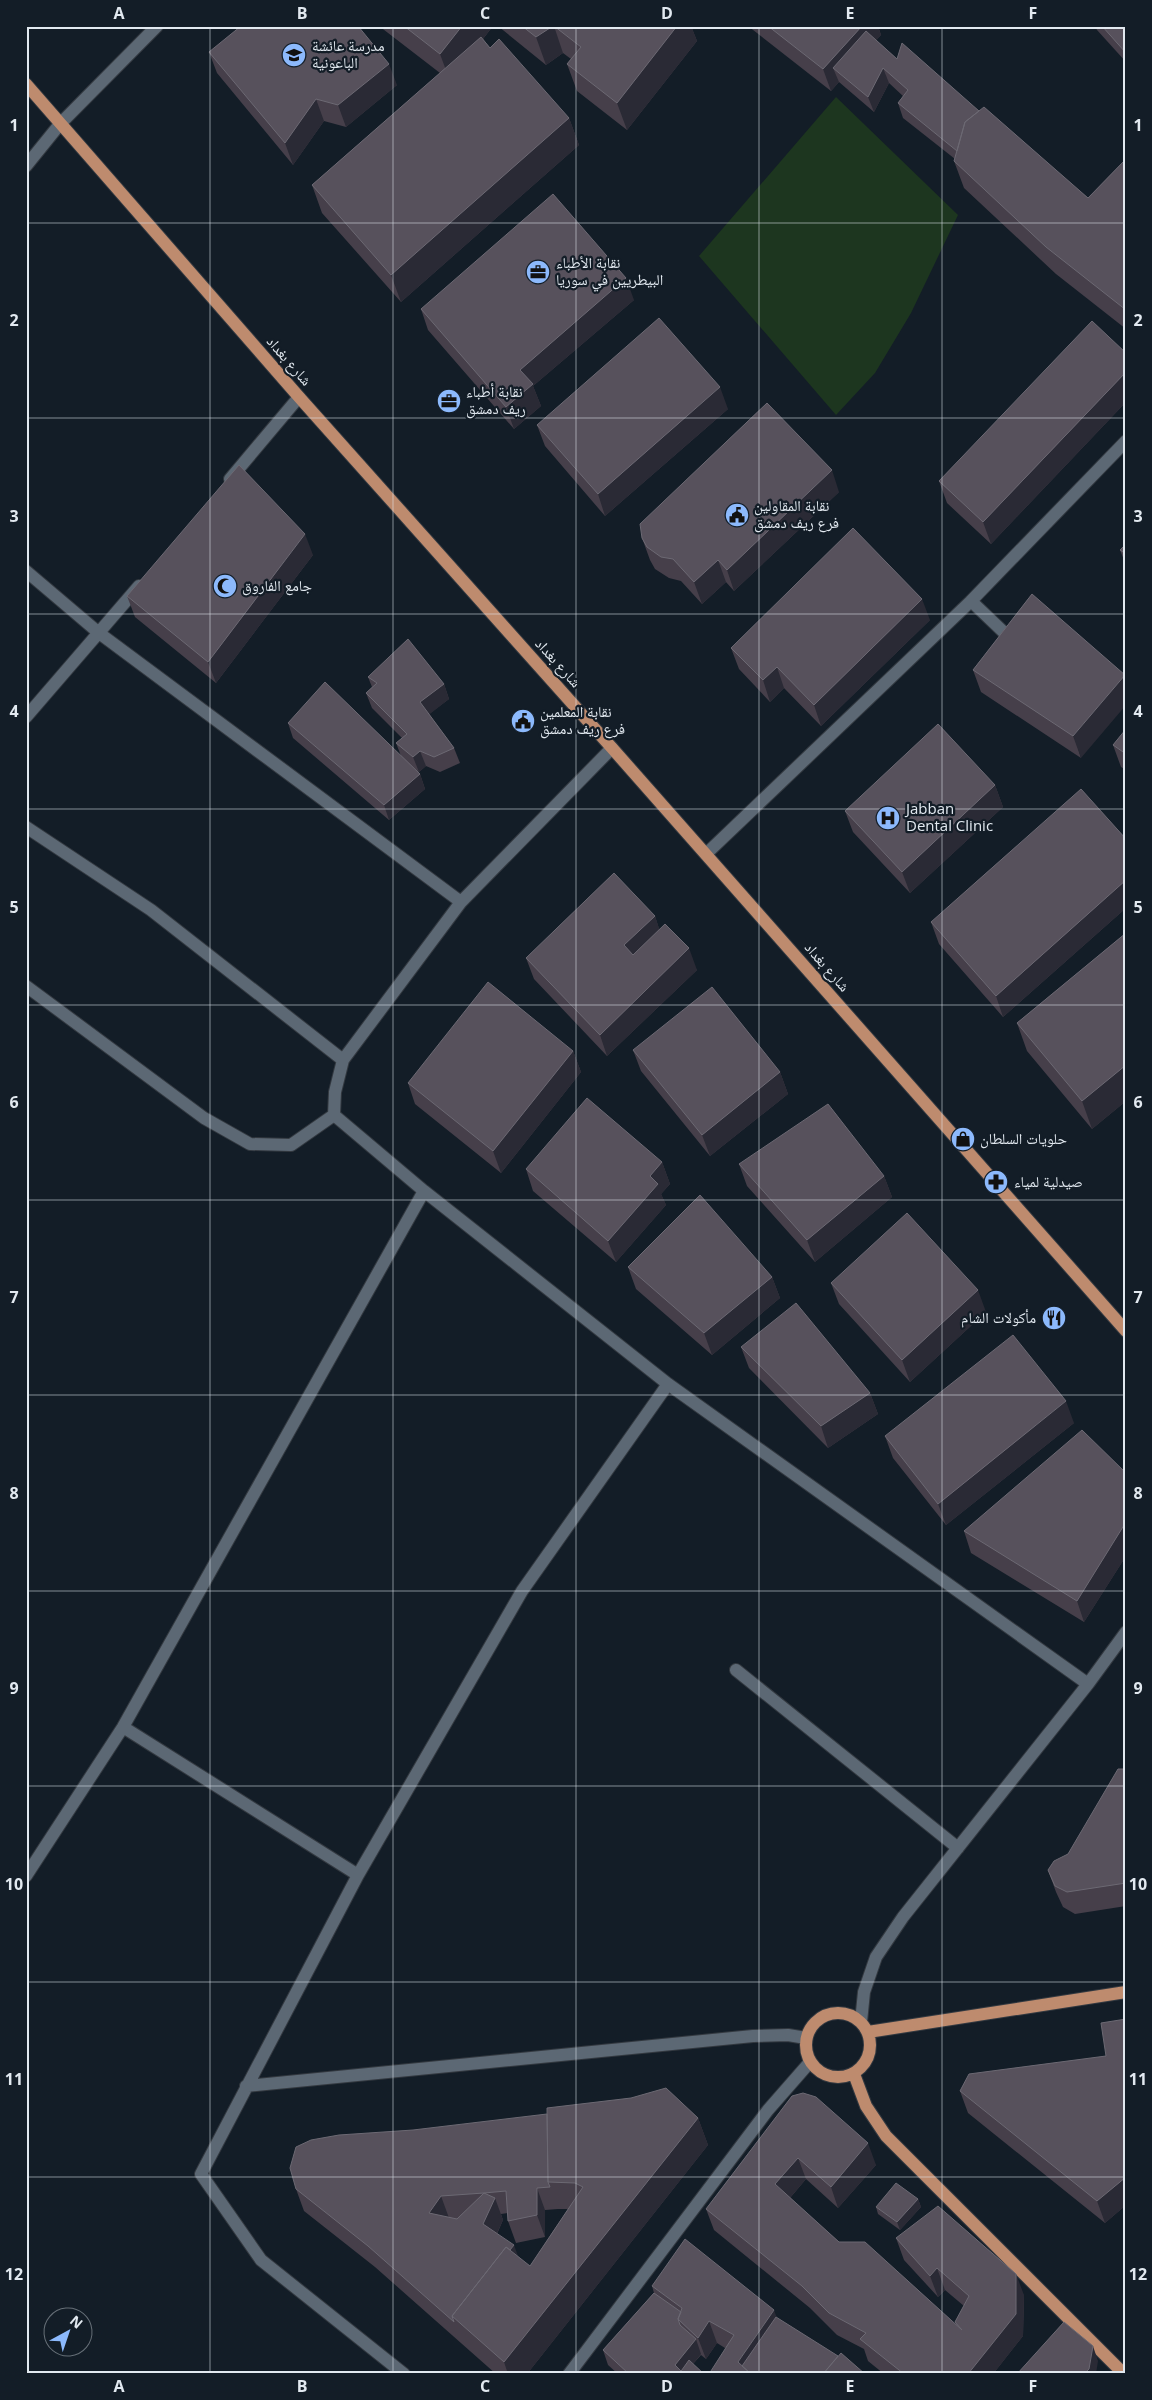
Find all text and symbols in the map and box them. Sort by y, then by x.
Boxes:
text: A [113,2,125,24]
text: B [297,2,307,24]
text: C [480,2,490,24]
text: D [661,2,673,24]
text: E [846,2,855,24]
text: F [1029,2,1037,24]
place label: مدرسة عائشة الباعونية [312,35,385,72]
school or university icon: مدرسة عائشة الباعونية [281,42,307,68]
text: 1 [9,114,19,136]
text: 1 [1133,114,1143,136]
place label: نقابة الأطباء البيطريين في سوريا [556,252,663,292]
office icon: نقابة الأطباء البيطريين في سوريا [525,259,551,285]
text: 2 [9,309,19,331]
text: 2 [1133,309,1143,331]
street label: شارع بغداد [262,331,317,390]
place label: نقابة أطباء ريف دمشق [466,381,526,419]
office icon: نقابة أطباء ريف دمشق [436,388,462,414]
place label: نقابة المقاولين فرع ريف دمشق [754,495,839,533]
public building icon: نقابة المقاولين فرع ريف دمشق [724,502,750,528]
text: 3 [9,505,19,527]
text: 3 [1133,505,1143,527]
mosque icon: جامع الفاروق [212,573,238,599]
place label: جامع الفاروق [242,575,313,596]
street label: شارع بغداد [531,633,586,692]
text: 4 [9,700,19,722]
text: 4 [1133,700,1143,722]
place label: نقابة المعلمين فرع ريف دمشق [540,701,625,739]
public building icon: نقابة المعلمين فرع ريف دمشق [510,708,536,734]
place label: Jabban Dental Clinic [904,798,993,835]
hospital icon: Jabban Dental Clinic [875,805,901,831]
text: 5 [9,896,19,918]
text: 5 [1133,896,1143,918]
street label: شارع بغداد [800,937,855,996]
text: 6 [9,1091,19,1113]
text: 6 [1133,1091,1143,1113]
shop icon: حلويات السلطان [950,1126,976,1152]
place label: حلويات السلطان [980,1128,1068,1149]
pharmacy icon: صيدلية لمياء [983,1169,1009,1195]
place label: صيدلية لمياء [1014,1171,1083,1191]
text: 7 [9,1286,19,1308]
text: 7 [1133,1286,1143,1308]
restaurant icon: مأكولات الشام [1041,1305,1067,1331]
place label: مأكولات الشام [961,1307,1036,1328]
text: 8 [9,1482,19,1504]
text: 8 [1133,1482,1143,1504]
text: 9 [9,1677,19,1699]
text: 9 [1133,1677,1143,1699]
text: 10 [5,1873,23,1895]
text: 10 [1129,1873,1147,1895]
text: 11 [5,2068,23,2090]
text: 11 [1129,2068,1147,2090]
text: 12 [5,2263,23,2285]
text: 12 [1129,2263,1147,2285]
north arrow [42,2308,92,2358]
text: N [66,2311,87,2333]
text: A [113,2375,125,2397]
text: B [297,2375,307,2397]
text: C [480,2375,490,2397]
text: D [661,2375,673,2397]
text: E [846,2375,855,2397]
text: F [1029,2375,1037,2397]

